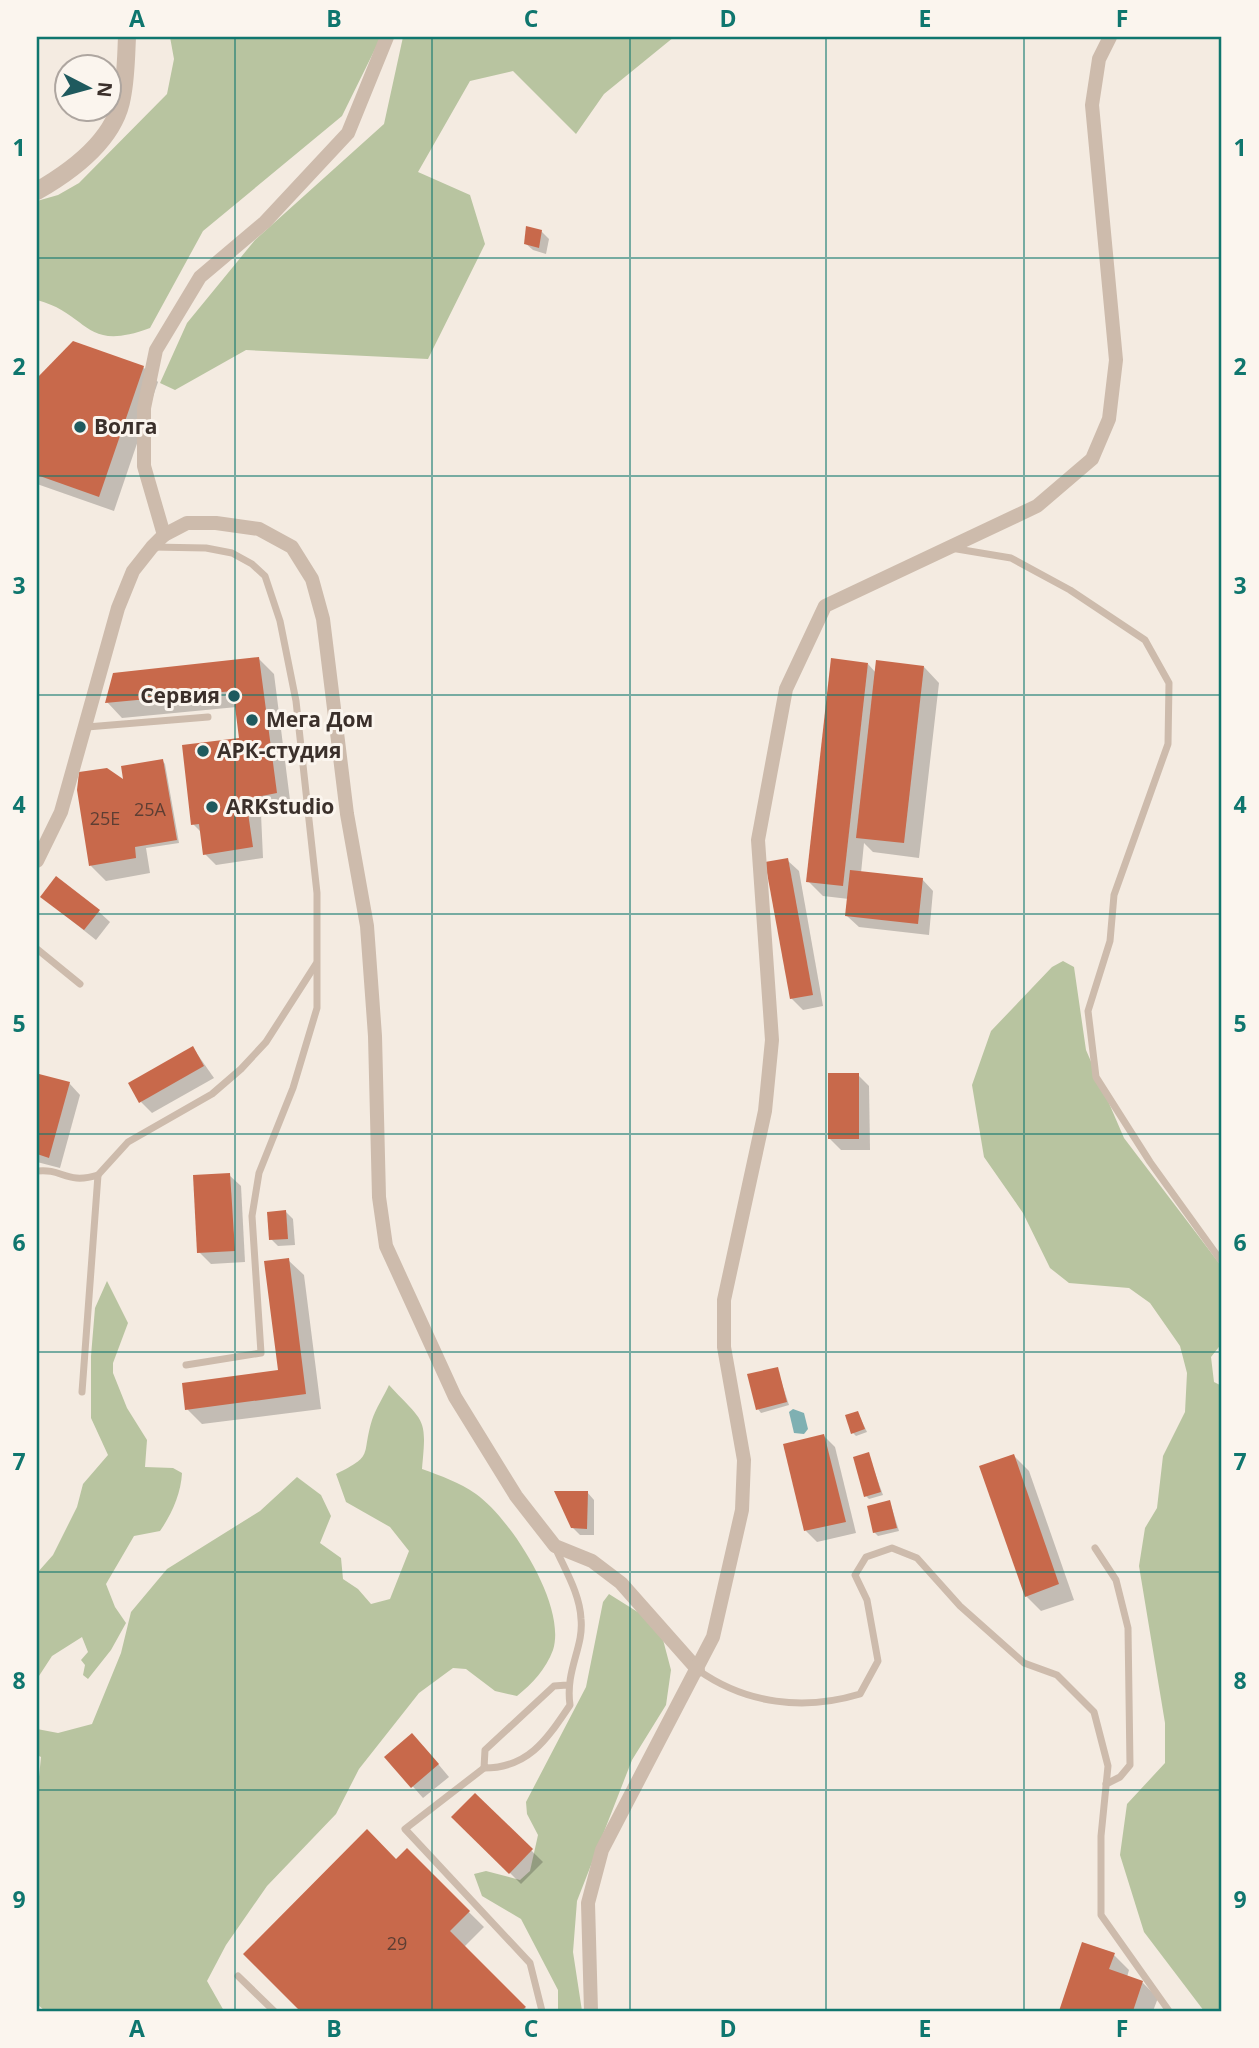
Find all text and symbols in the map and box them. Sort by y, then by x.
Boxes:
text: A [129,2,145,34]
text: B [326,2,342,34]
text: C [524,2,538,34]
text: D [719,2,737,34]
text: E [919,2,931,34]
text: F [1116,2,1128,34]
north arrow [52,52,122,122]
text: N [91,81,119,99]
text: 1 [12,131,26,163]
text: 1 [1233,131,1247,163]
text: 2 [12,350,26,382]
text: 2 [1233,350,1247,382]
place label: Волга [94,412,157,440]
marker: Волга [72,419,88,435]
text: 3 [12,569,26,601]
text: 3 [1233,569,1247,601]
place label: Сервия [140,681,220,709]
marker: Сервия [226,688,242,704]
place label: Мега Дом [266,705,373,733]
marker: Мега Дом [244,712,260,728]
place label: АРК-студия [217,736,341,764]
marker: АРК-студия [195,743,211,759]
text: 4 [12,788,26,820]
text: 4 [1233,788,1247,820]
place label: ARKstudio [226,792,334,820]
house number: 25А [134,797,167,821]
marker: ARKstudio [204,799,220,815]
house number: 25Е [90,806,120,830]
text: 5 [12,1007,26,1039]
text: 5 [1233,1007,1247,1039]
text: 6 [12,1226,26,1258]
text: 6 [1233,1226,1247,1258]
text: 7 [12,1445,26,1477]
text: 7 [1233,1445,1247,1477]
text: 8 [12,1664,26,1696]
text: 8 [1233,1664,1247,1696]
text: 9 [12,1883,26,1915]
text: 9 [1233,1883,1247,1915]
house number: 29 [387,1931,407,1955]
text: A [129,2012,145,2044]
text: B [326,2012,342,2044]
text: C [524,2012,538,2044]
text: D [719,2012,737,2044]
text: E [919,2012,931,2044]
text: F [1116,2012,1128,2044]

